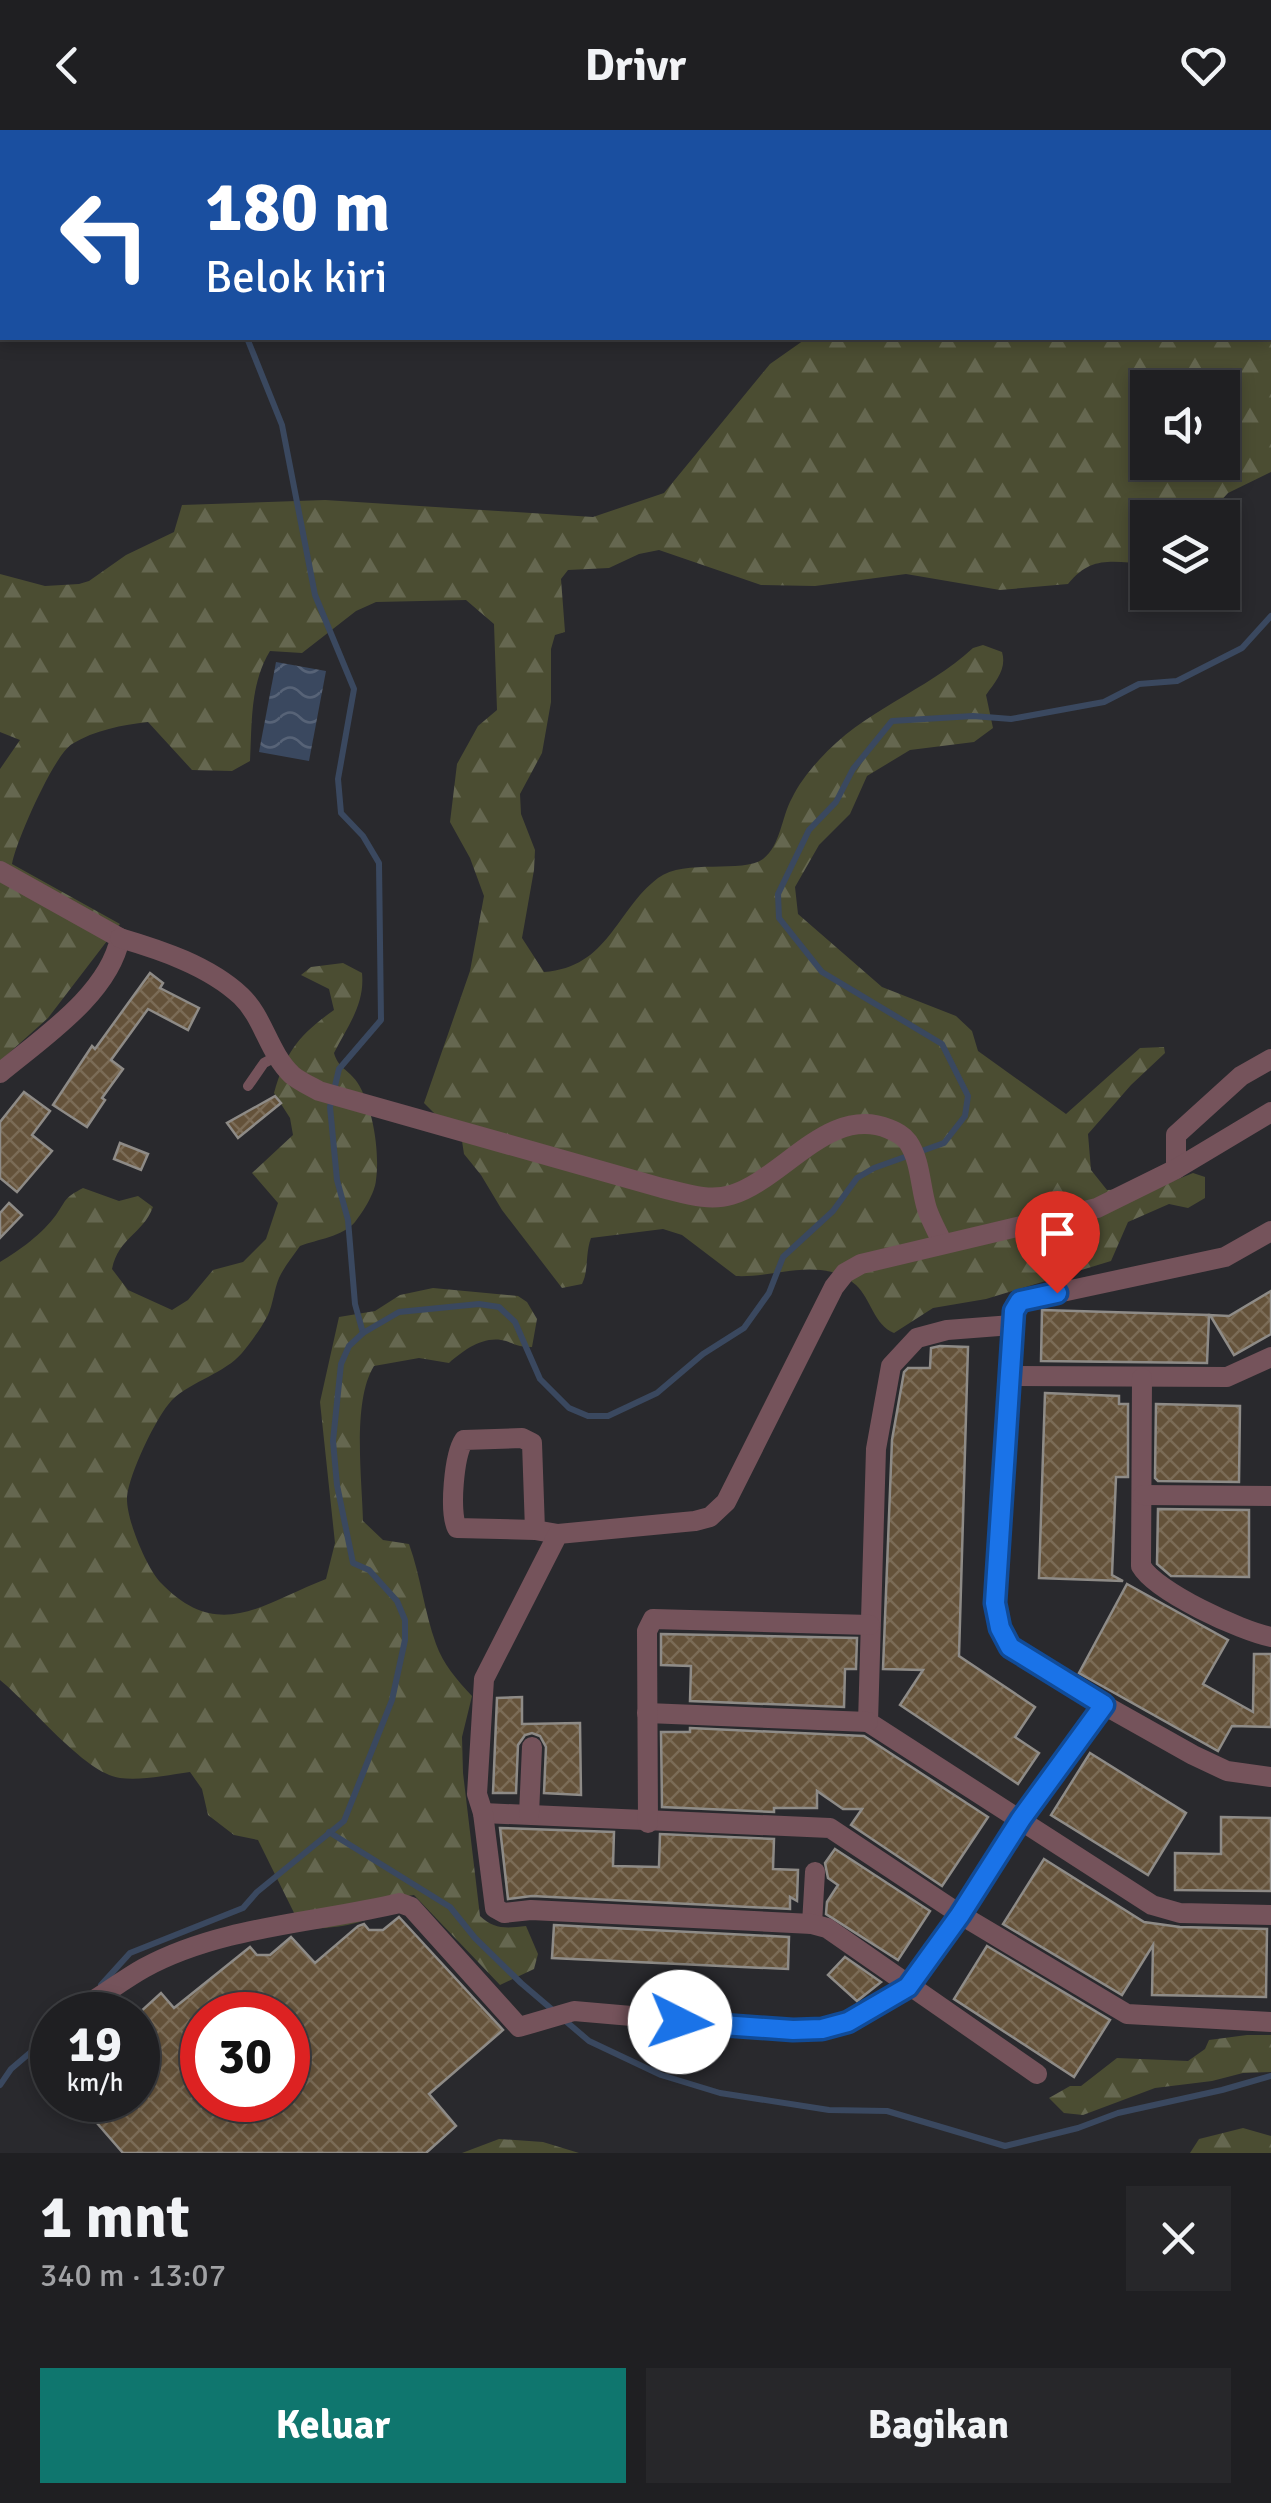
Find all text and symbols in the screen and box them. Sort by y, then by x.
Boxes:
icon: back [40,38,95,93]
text: Drivr [585,38,686,93]
icon: heart [1176,38,1231,93]
text: 180 m [205,164,390,250]
icon: left [40,170,170,300]
text: Belok kiri [205,250,387,305]
map controls [1130,370,1240,610]
button: sound [1130,370,1240,480]
button: layers [1130,500,1240,610]
pin [1015,1191,1100,1294]
icon: arrive [1030,1206,1085,1261]
position arrow [628,1970,732,2074]
speed limit sign: 30 [180,1992,310,2122]
text: 19 [68,2014,122,2076]
text: km/h [67,2067,123,2098]
text: 1 mnt [40,2181,189,2255]
button: close [1126,2186,1231,2291]
text: 340 m · 13:07 [40,2256,226,2295]
button: Keluar [40,2368,626,2483]
button: Bagikan [646,2368,1231,2483]

